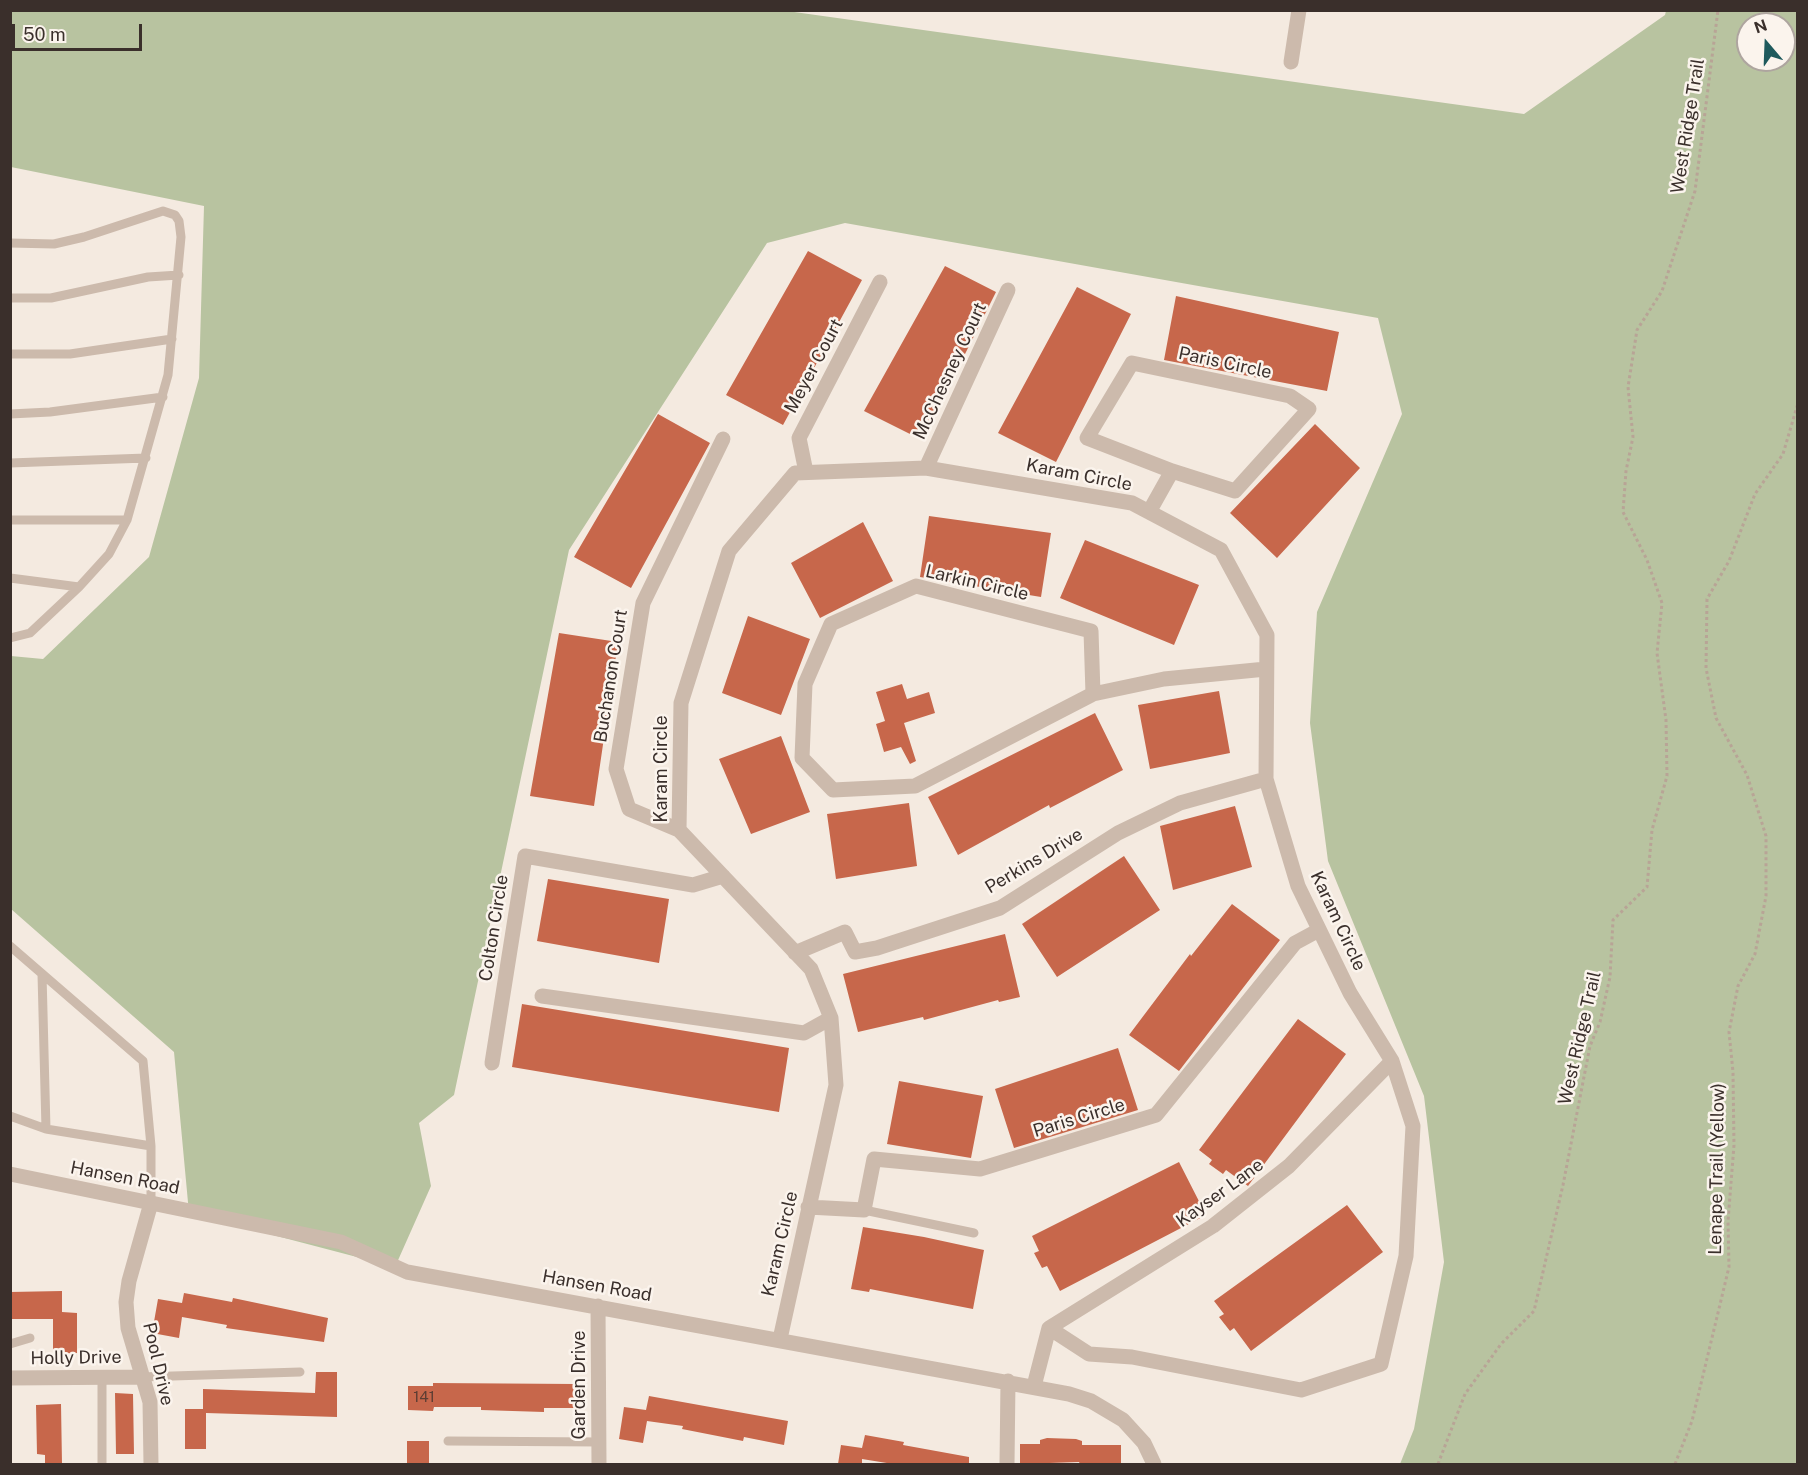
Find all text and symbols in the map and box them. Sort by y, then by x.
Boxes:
scale bar [15,12,146,50]
north arrow [1736,12,1796,72]
text: N [1752,15,1770,37]
text: 50 m [23,24,66,45]
street label: West Ridge Trail [1667,57,1709,195]
street label: McChesney Court [909,299,991,443]
street label: Meyer Court [780,315,848,417]
street label: Paris Circle [1176,343,1274,383]
street label: Karam Circle [1024,454,1134,496]
street label: Larkin Circle [923,561,1031,605]
street label: Buchanon Court [590,608,632,744]
street label: Karam Circle [650,715,672,823]
street label: Perkins Drive [981,823,1087,899]
street label: Karam Circle [1306,868,1370,974]
street label: Colton Circle [475,873,513,983]
street label: West Ridge Trail [1554,969,1606,1107]
street label: Lenape Trail (Yellow) [1705,1083,1729,1255]
street label: Paris Circle [1030,1094,1128,1142]
street label: Kayser Lane [1172,1154,1268,1232]
street label: Hansen Road [69,1157,181,1199]
street label: Karam Circle [757,1189,803,1299]
street label: Hansen Road [541,1266,653,1306]
street label: Pool Drive [138,1320,178,1408]
street label: Garden Drive [568,1331,590,1439]
street label: Holly Drive [30,1346,122,1370]
house number: 141 [413,1388,435,1406]

